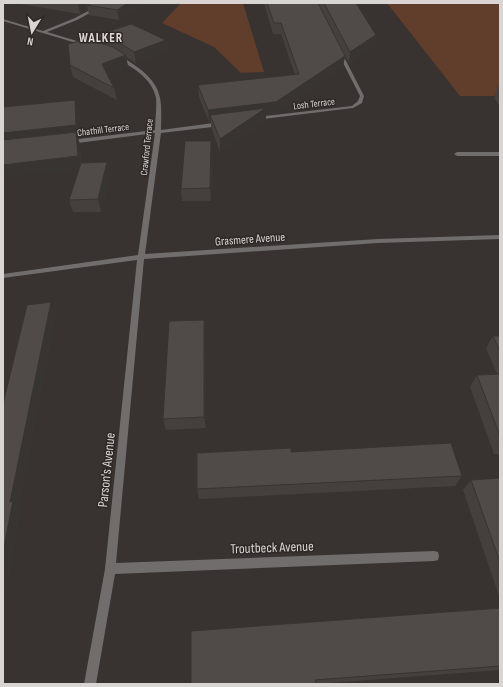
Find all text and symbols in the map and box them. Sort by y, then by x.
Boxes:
north arrow [12,12,52,52]
district label: WALKER [79,30,123,46]
text: N [26,34,34,48]
street label: Losh Terrace [293,95,336,113]
street label: Crawford Terrace [138,118,156,176]
street label: Chathill Terrace [76,121,130,139]
street label: Grasmere Avenue [215,230,286,249]
street label: Parson's Avenue [94,432,119,508]
street label: Troutbeck Avenue [230,538,314,557]

